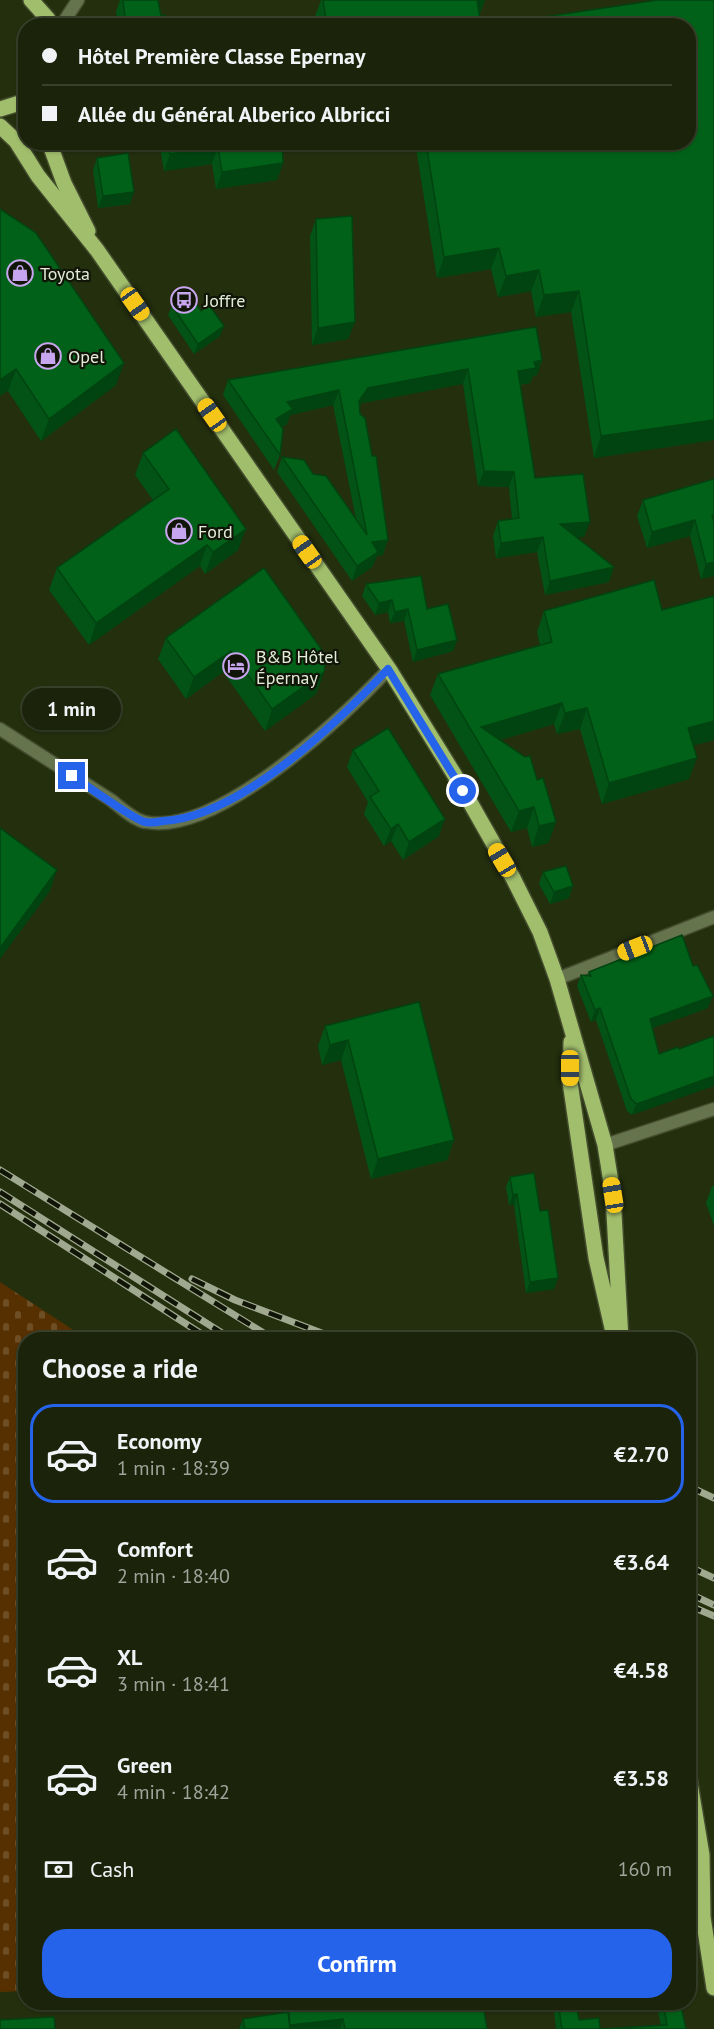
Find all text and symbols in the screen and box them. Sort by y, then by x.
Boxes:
text: Hôtel Première Classe Epernay [78,42,365,70]
text: Allée du Général Alberico Albricci [78,100,390,128]
shop icon: Toyota [5,258,35,288]
place label: Toyota [40,262,90,285]
car [117,284,153,324]
bus stop icon: Joffre [169,285,199,315]
place label: Joffre [203,289,245,312]
shop icon: Opel [33,341,63,371]
place label: Opel [68,345,105,368]
car [194,395,230,435]
shop icon: Ford [164,516,194,546]
place label: Ford [198,520,233,543]
car [289,532,325,572]
place label: B&B Hôtel Épernay [256,645,339,689]
hotel icon: B&B Hôtel Épernay [221,651,251,681]
callout: 1 min [22,689,122,731]
text: 1 min [47,696,96,722]
route end [58,762,85,789]
route start [449,777,476,804]
car [485,840,519,880]
car [615,933,655,963]
car [561,1050,579,1086]
car [601,1176,625,1214]
text: Choose a ride [42,1351,198,1385]
icon: car [45,1427,99,1481]
text: Economy [117,1427,201,1455]
text: €2.70 [614,1440,669,1468]
text: 1 min · 18:39 [117,1455,230,1481]
icon: car [45,1535,99,1589]
text: Comfort [117,1535,193,1563]
text: €3.64 [614,1548,669,1576]
text: 2 min · 18:40 [117,1563,230,1589]
icon: car [45,1643,99,1697]
text: XL [117,1643,142,1671]
text: €4.58 [614,1656,669,1684]
text: 3 min · 18:41 [117,1671,230,1697]
icon: car [45,1751,99,1805]
text: Green [117,1751,172,1779]
text: €3.58 [614,1764,669,1792]
text: 4 min · 18:42 [117,1779,230,1805]
icon: cash [42,1853,75,1886]
text: Cash [90,1855,134,1883]
text: 160 m [618,1856,672,1882]
button: Confirm [42,1929,672,1998]

